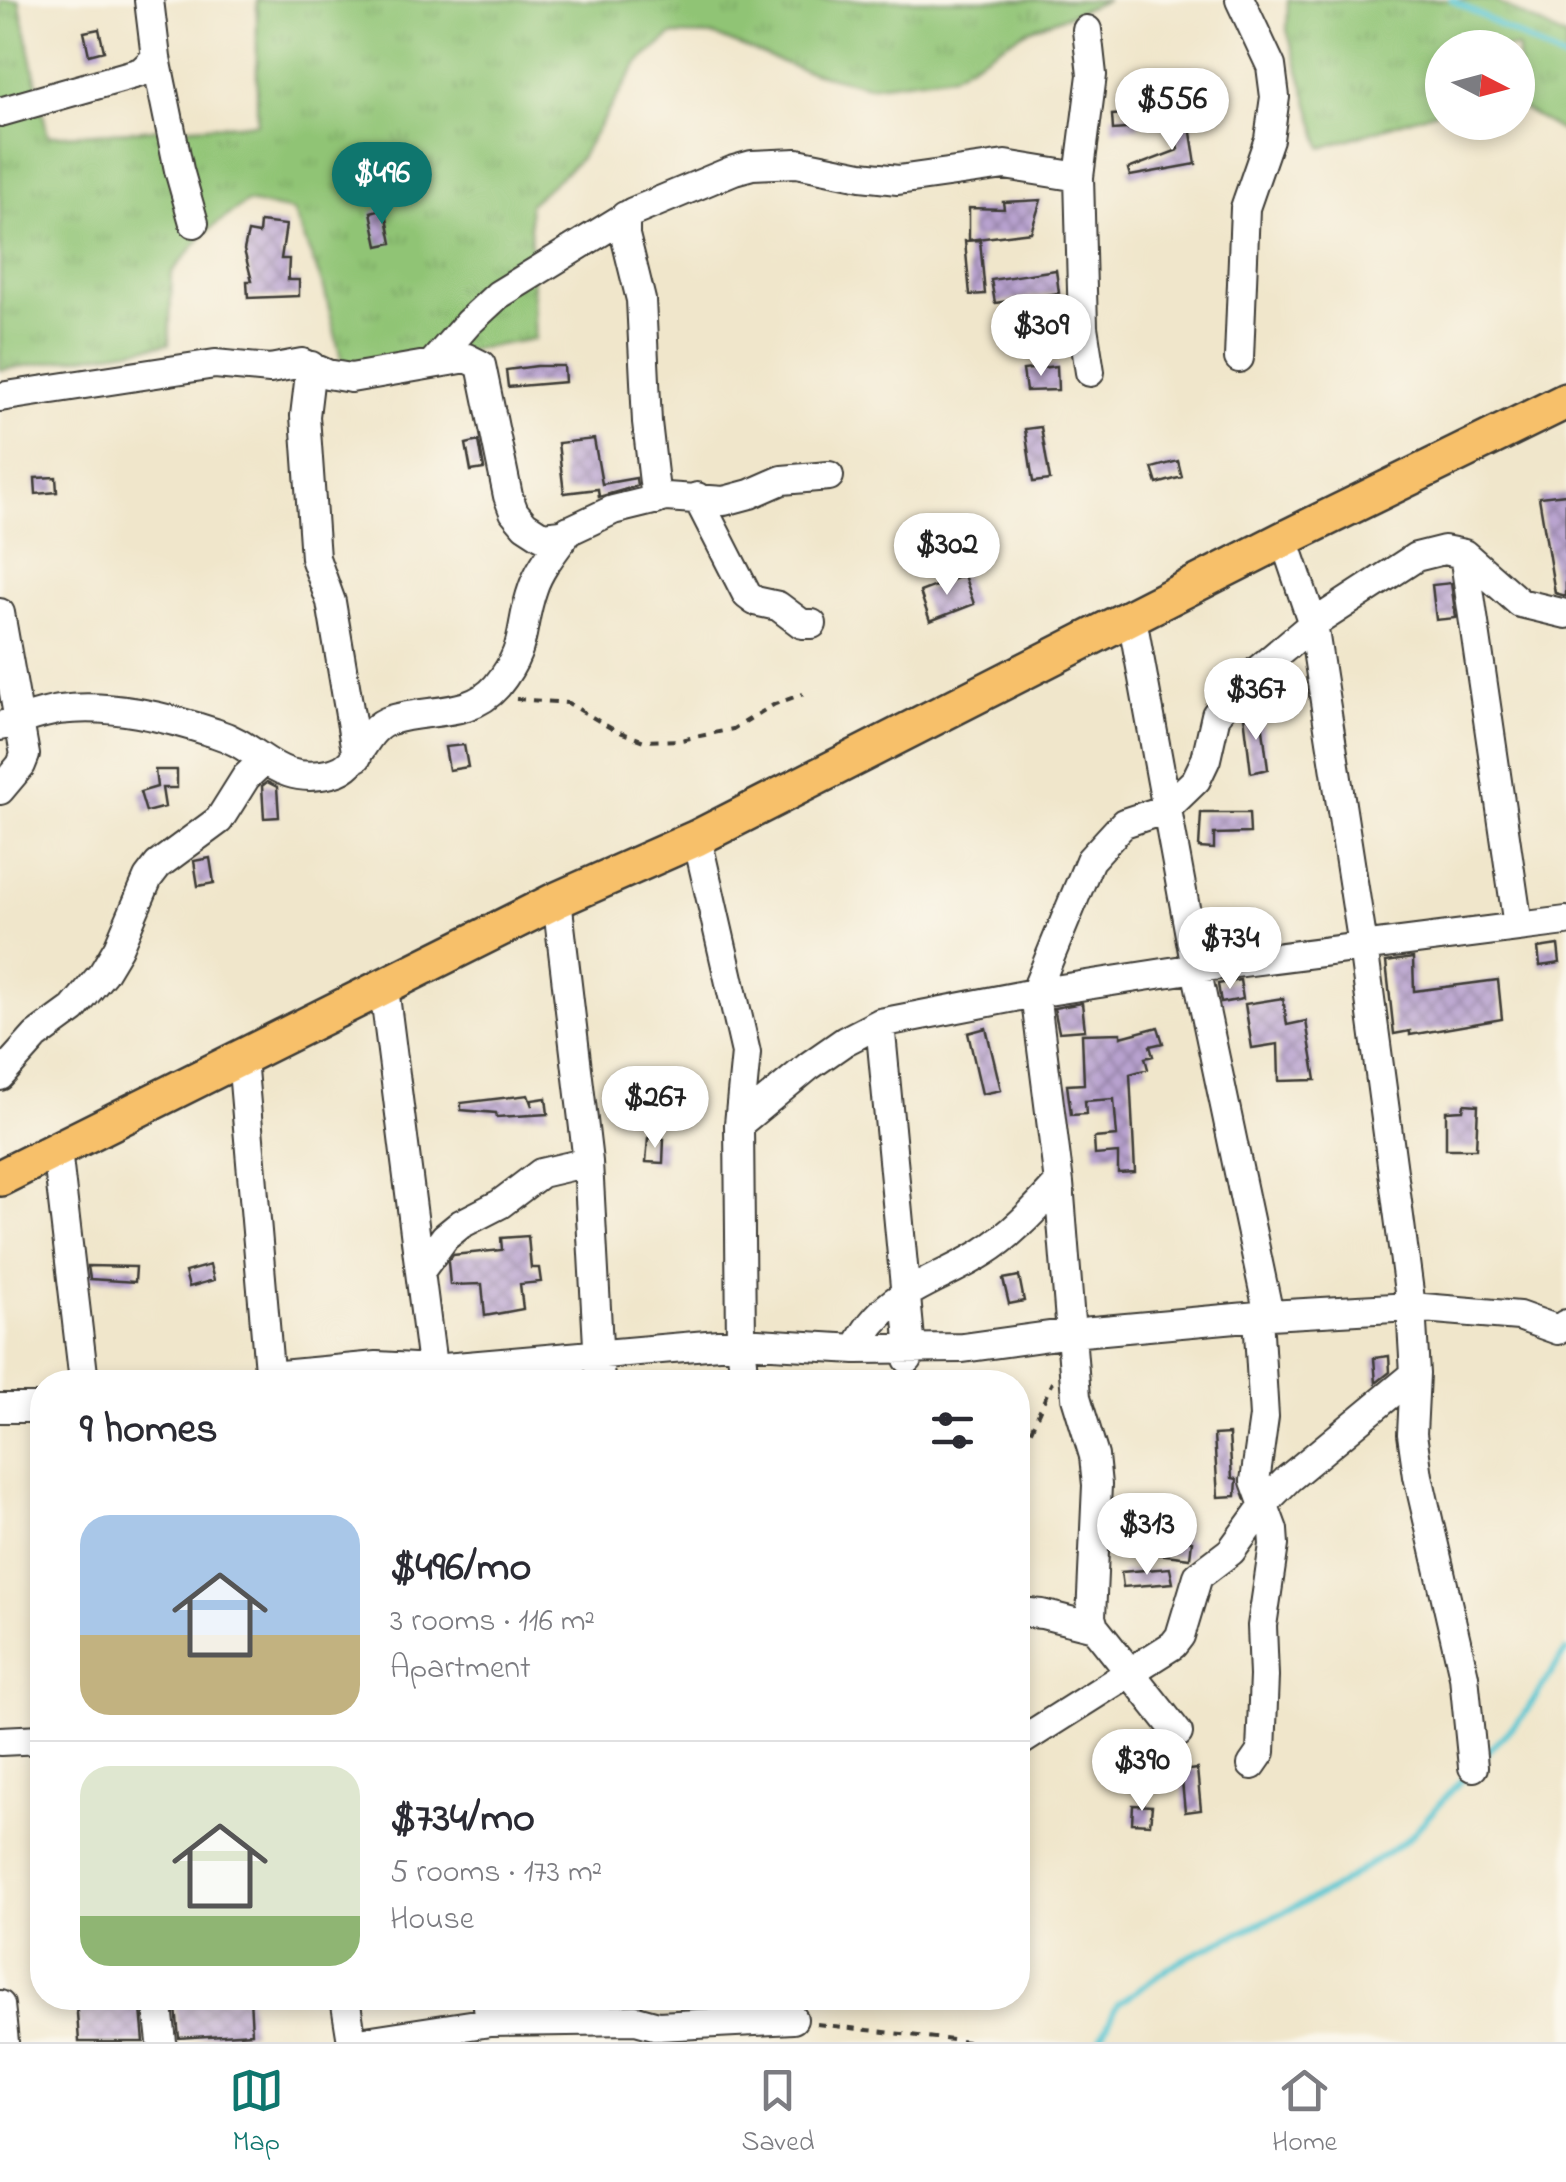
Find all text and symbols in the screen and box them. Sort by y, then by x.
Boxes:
north arrow [1425,30,1535,140]
map controls [1425,30,1535,140]
pin: $556 [1113,68,1231,153]
text: $556 [1137,77,1207,124]
pin: $496 [323,142,441,227]
text: $496 [354,151,410,198]
pin: $309 [982,294,1100,379]
text: $309 [1013,303,1069,350]
pin: $302 [888,513,1006,598]
text: $302 [916,522,978,569]
pin: $367 [1197,658,1315,743]
text: $367 [1226,667,1286,714]
pin: $734 [1171,907,1289,992]
text: $734 [1201,916,1259,963]
pin: $267 [596,1066,714,1151]
text: $267 [624,1075,686,1122]
text: 9 homes [80,1400,218,1461]
icon: filters [925,1403,980,1458]
pin: $313 [1088,1493,1206,1578]
text: $313 [1119,1502,1175,1549]
text: $496/mo [390,1538,531,1599]
icon: home [160,1555,280,1675]
text: 3 rooms · 116 m² [390,1599,595,1646]
text: Apartment [390,1646,531,1693]
pin: $390 [1083,1729,1201,1814]
text: $390 [1114,1738,1170,1785]
text: $734/mo [390,1789,535,1850]
icon: home [160,1806,280,1926]
text: 5 rooms · 173 m² [390,1850,602,1897]
text: House [390,1897,474,1944]
tab: Map [229,2063,284,2164]
tab: Saved [741,2063,814,2164]
tab: Home [1272,2063,1337,2164]

